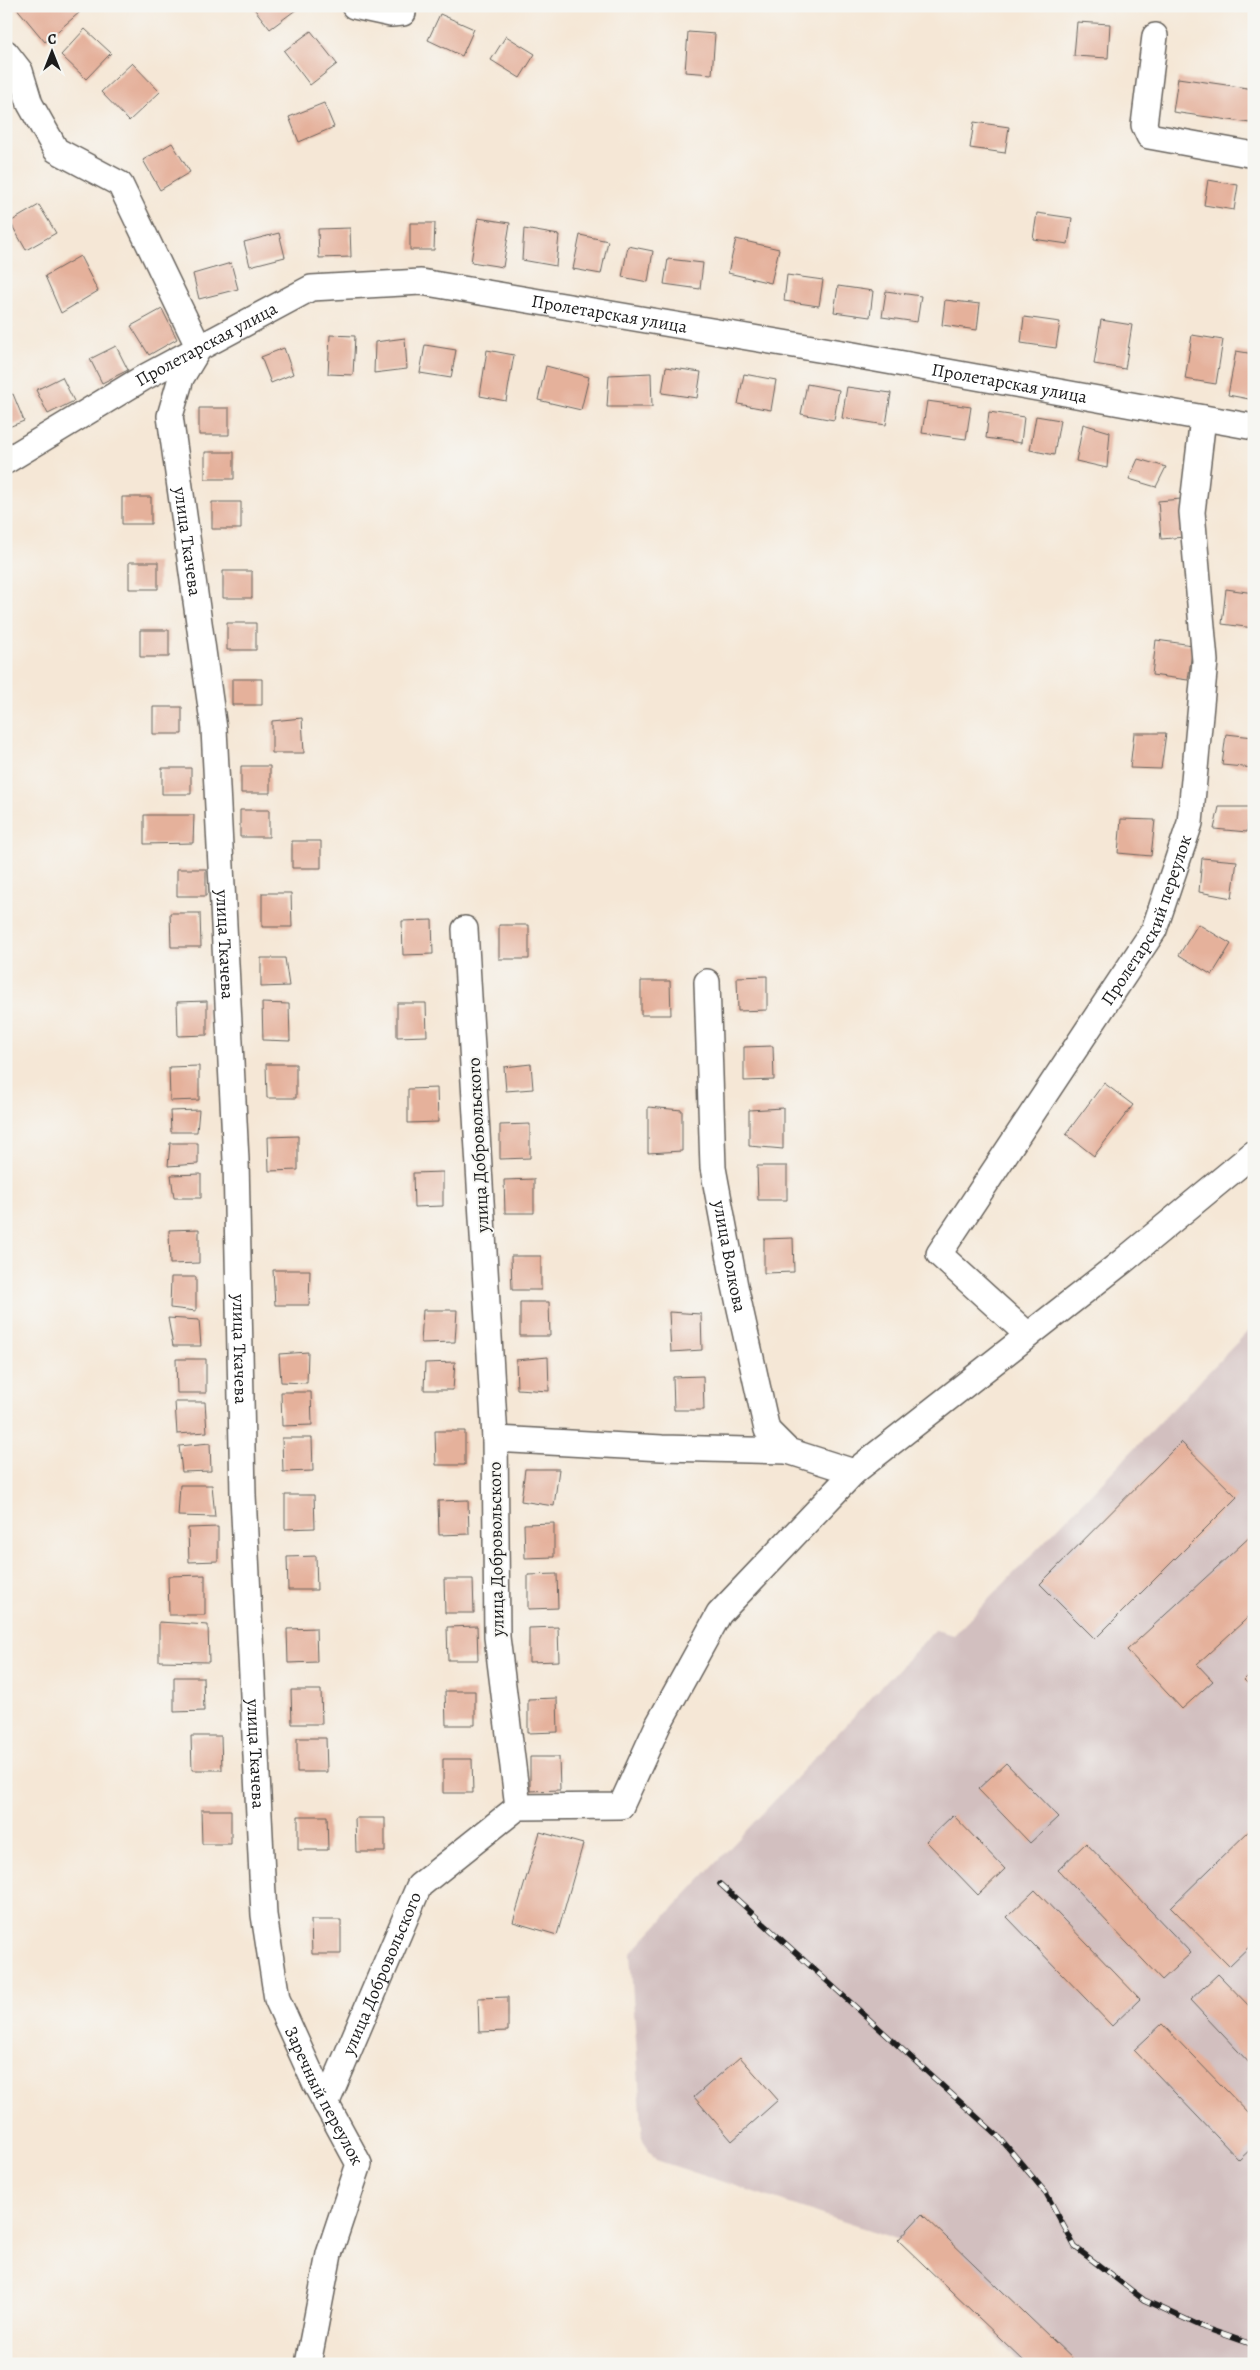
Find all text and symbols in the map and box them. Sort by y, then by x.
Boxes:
north arrow [28,28,78,78]
text: С [48,30,57,49]
street label: Пролетарская улица [530,289,690,339]
street label: Пролетарская улица [131,296,282,392]
street label: Пролетарская улица [930,357,1090,409]
street label: улица Ткачева [168,485,207,598]
street label: Пролетарский переулок [1095,832,1197,1010]
street label: улица Ткачева [210,888,240,1001]
street label: улица Добровольского [461,1057,495,1234]
street label: улица Волкова [707,1198,753,1315]
street label: улица Ткачева [227,1293,253,1405]
street label: улица Добровольского [482,1461,510,1638]
street label: улица Ткачева [241,1697,271,1810]
street label: улица Добровольского [336,1888,427,2060]
street label: Заречный переулок [279,2023,369,2169]

